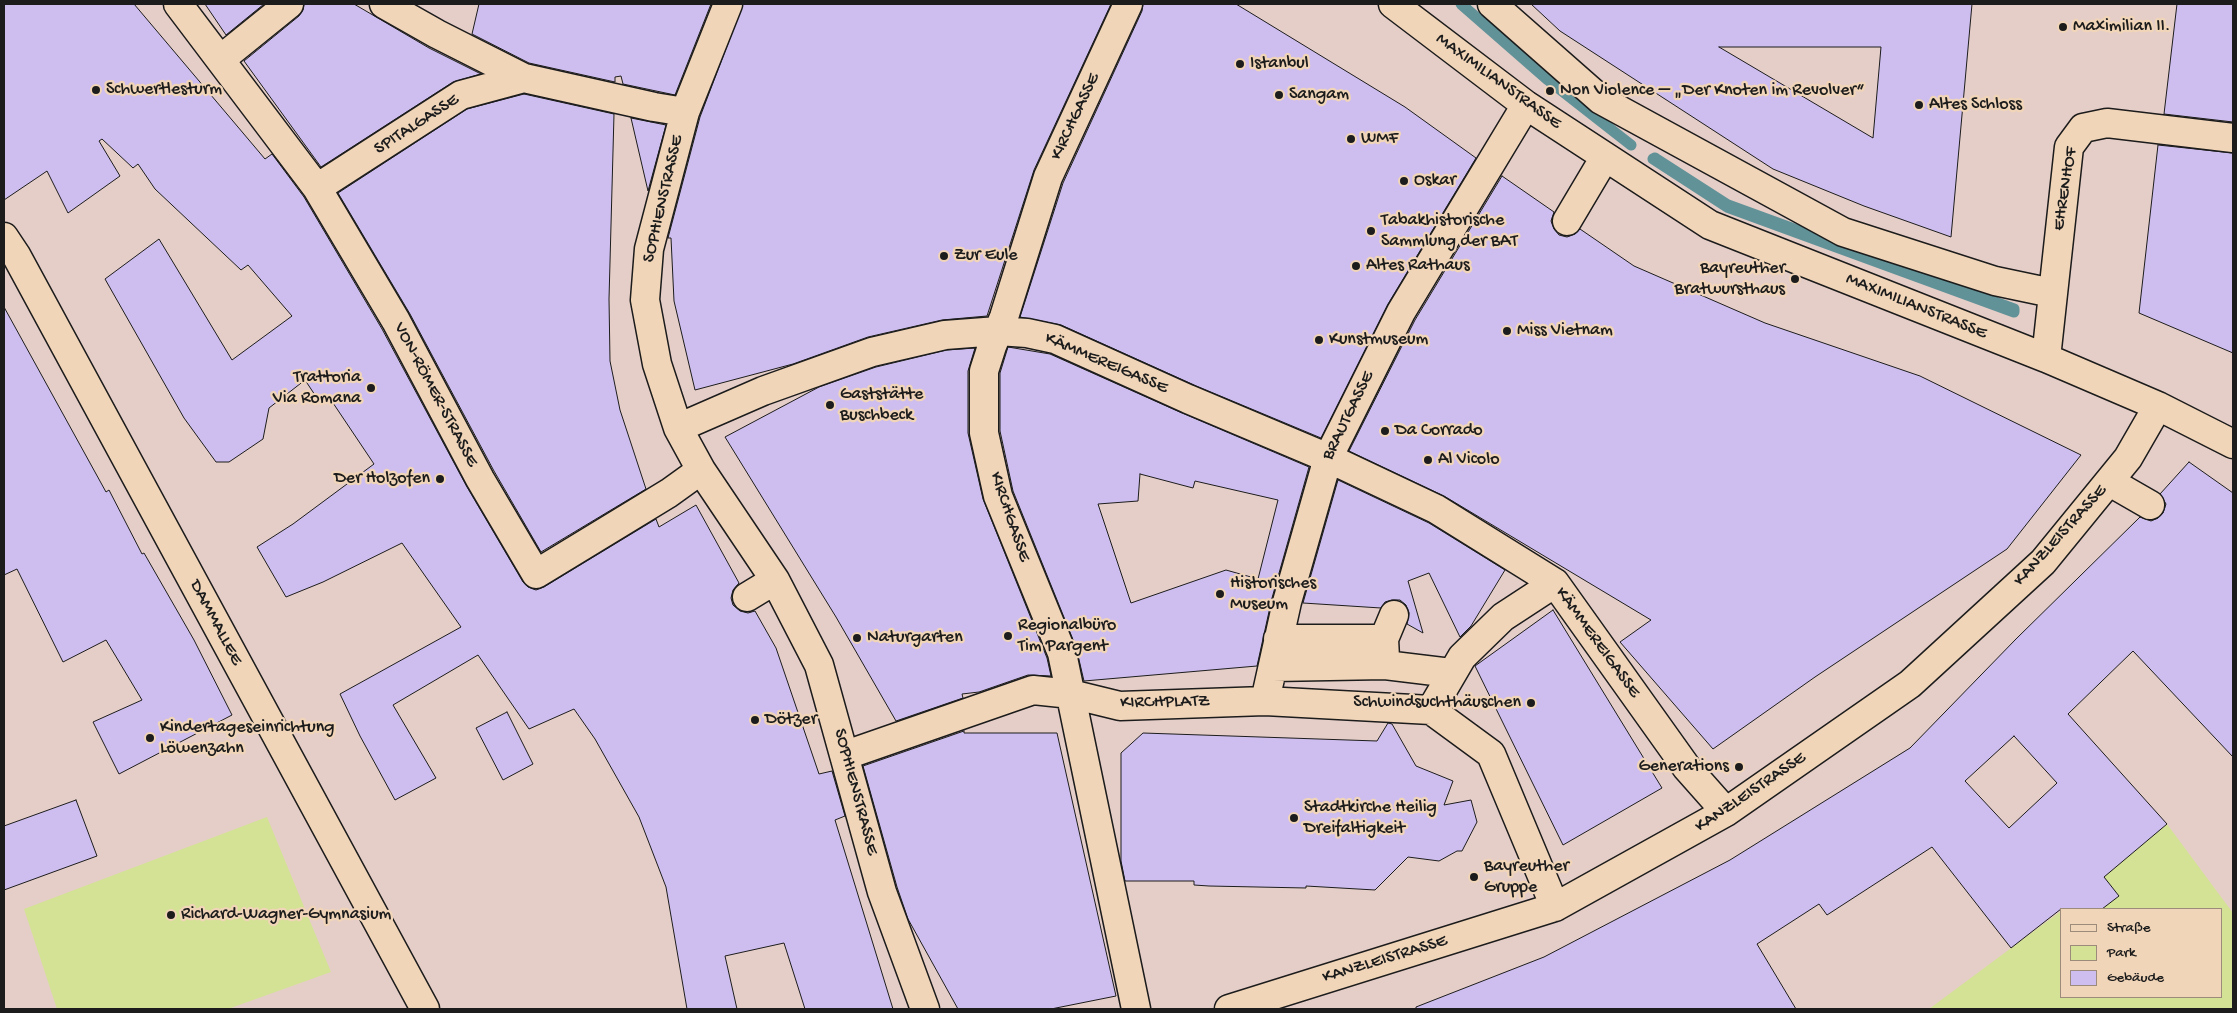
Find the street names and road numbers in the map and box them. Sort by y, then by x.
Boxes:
street label: MAXIMILIANSTRASSE [1431,29,1565,135]
street label: KIRCHGASSE [1046,70,1106,164]
street label: SPITALGASSE [371,90,463,160]
street label: SOPHIENSTRASSE [639,133,689,265]
street label: EHRENHOF [2049,146,2083,232]
street label: MAXIMILIANSTRASSE [1842,269,1990,345]
street label: VON-RÖMER-STRASSE [388,319,482,471]
street label: KÄMMEREIGASSE [1041,328,1171,400]
street label: BRAUTGASSE [1318,368,1380,464]
street label: KIRCHGASSE [984,469,1034,565]
street label: KANZLEISTRASSE [2010,481,2112,591]
street label: DAMMALLEE [184,577,246,669]
street label: KÄMMEREIGASSE [1550,583,1644,703]
street label: KIRCHPLATZ [1120,691,1210,715]
street label: SOPHIENSTRASSE [828,726,882,858]
street label: KANZLEISTRASSE [1691,748,1811,838]
street label: KANZLEISTRASSE [1320,931,1450,989]

